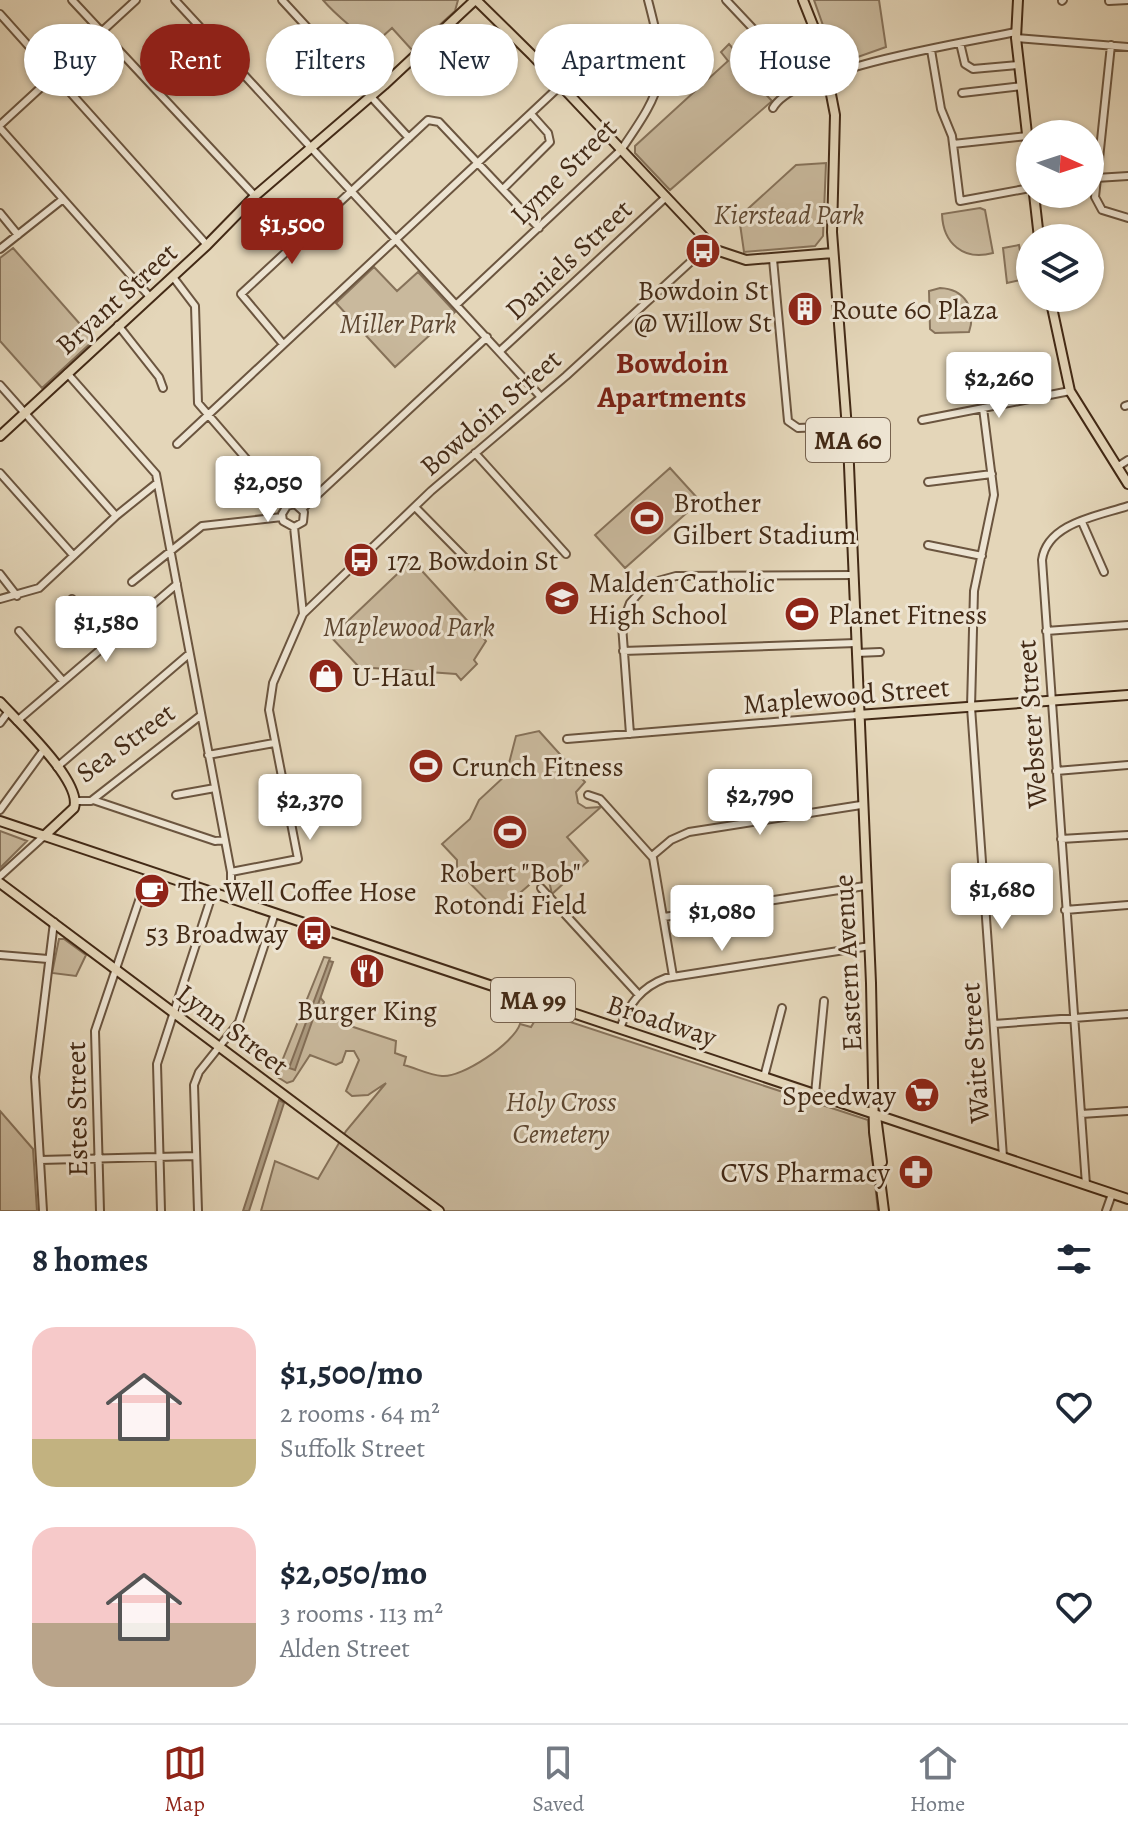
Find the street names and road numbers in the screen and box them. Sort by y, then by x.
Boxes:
street label: Lyme Street [502,110,625,233]
street label: Daniels Street [497,191,641,329]
street label: Bryant Street [48,234,186,364]
street label: Bowdoin Street [412,341,569,485]
road number: MA 60 [806,418,890,462]
street label: Webster Street [1007,638,1057,811]
street label: Maplewood Street [741,668,951,724]
street label: Sea Street [68,694,183,792]
street label: Eastern Avenue [824,874,872,1052]
street label: Lynn Street [168,975,296,1085]
road number: MA 99 [491,978,575,1022]
street label: Waite Street [951,981,999,1126]
street label: Broadway [602,985,722,1057]
street label: Estes Street [57,1041,97,1177]

